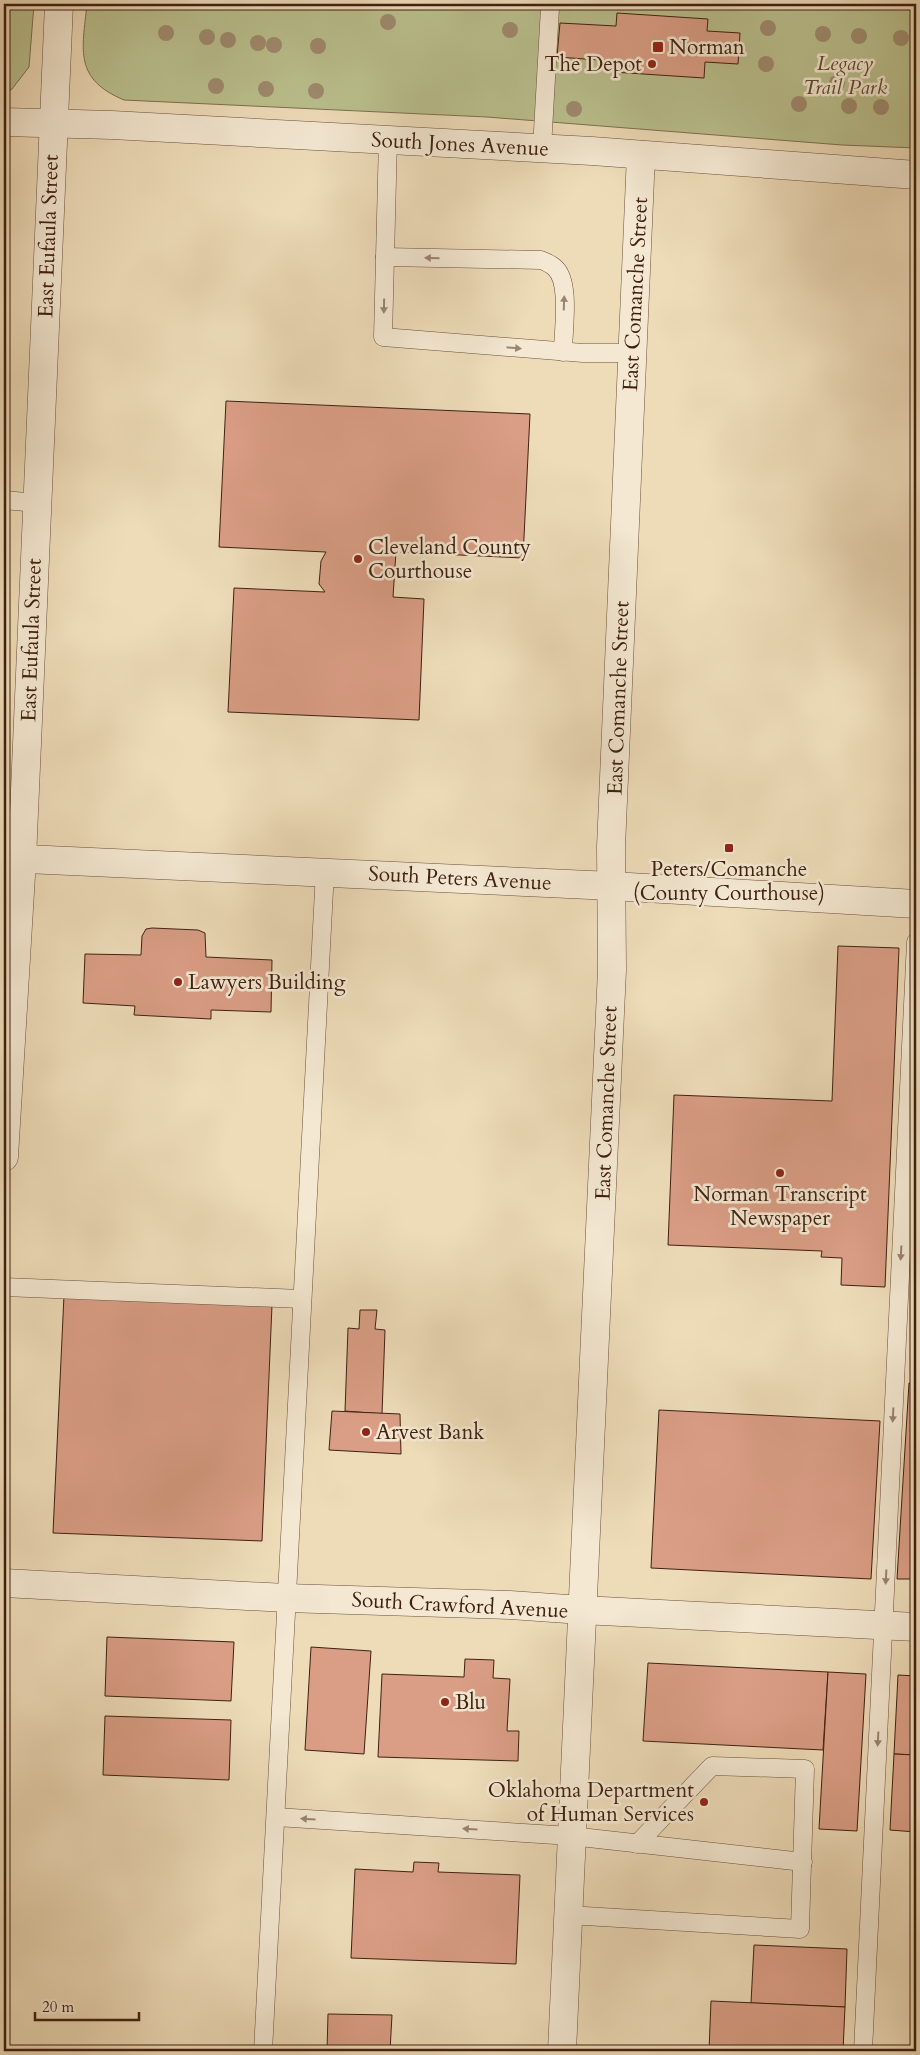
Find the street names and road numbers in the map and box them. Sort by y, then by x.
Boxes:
street label: South Jones Avenue [370,125,550,164]
street label: East Eufaula Street [31,154,66,318]
street label: East Comanche Street [616,196,655,392]
street label: East Eufaula Street [14,558,49,722]
street label: East Comanche Street [601,600,636,796]
street label: South Peters Avenue [367,859,552,898]
street label: East Comanche Street [589,1005,624,1201]
street label: South Crawford Avenue [351,1585,569,1626]

